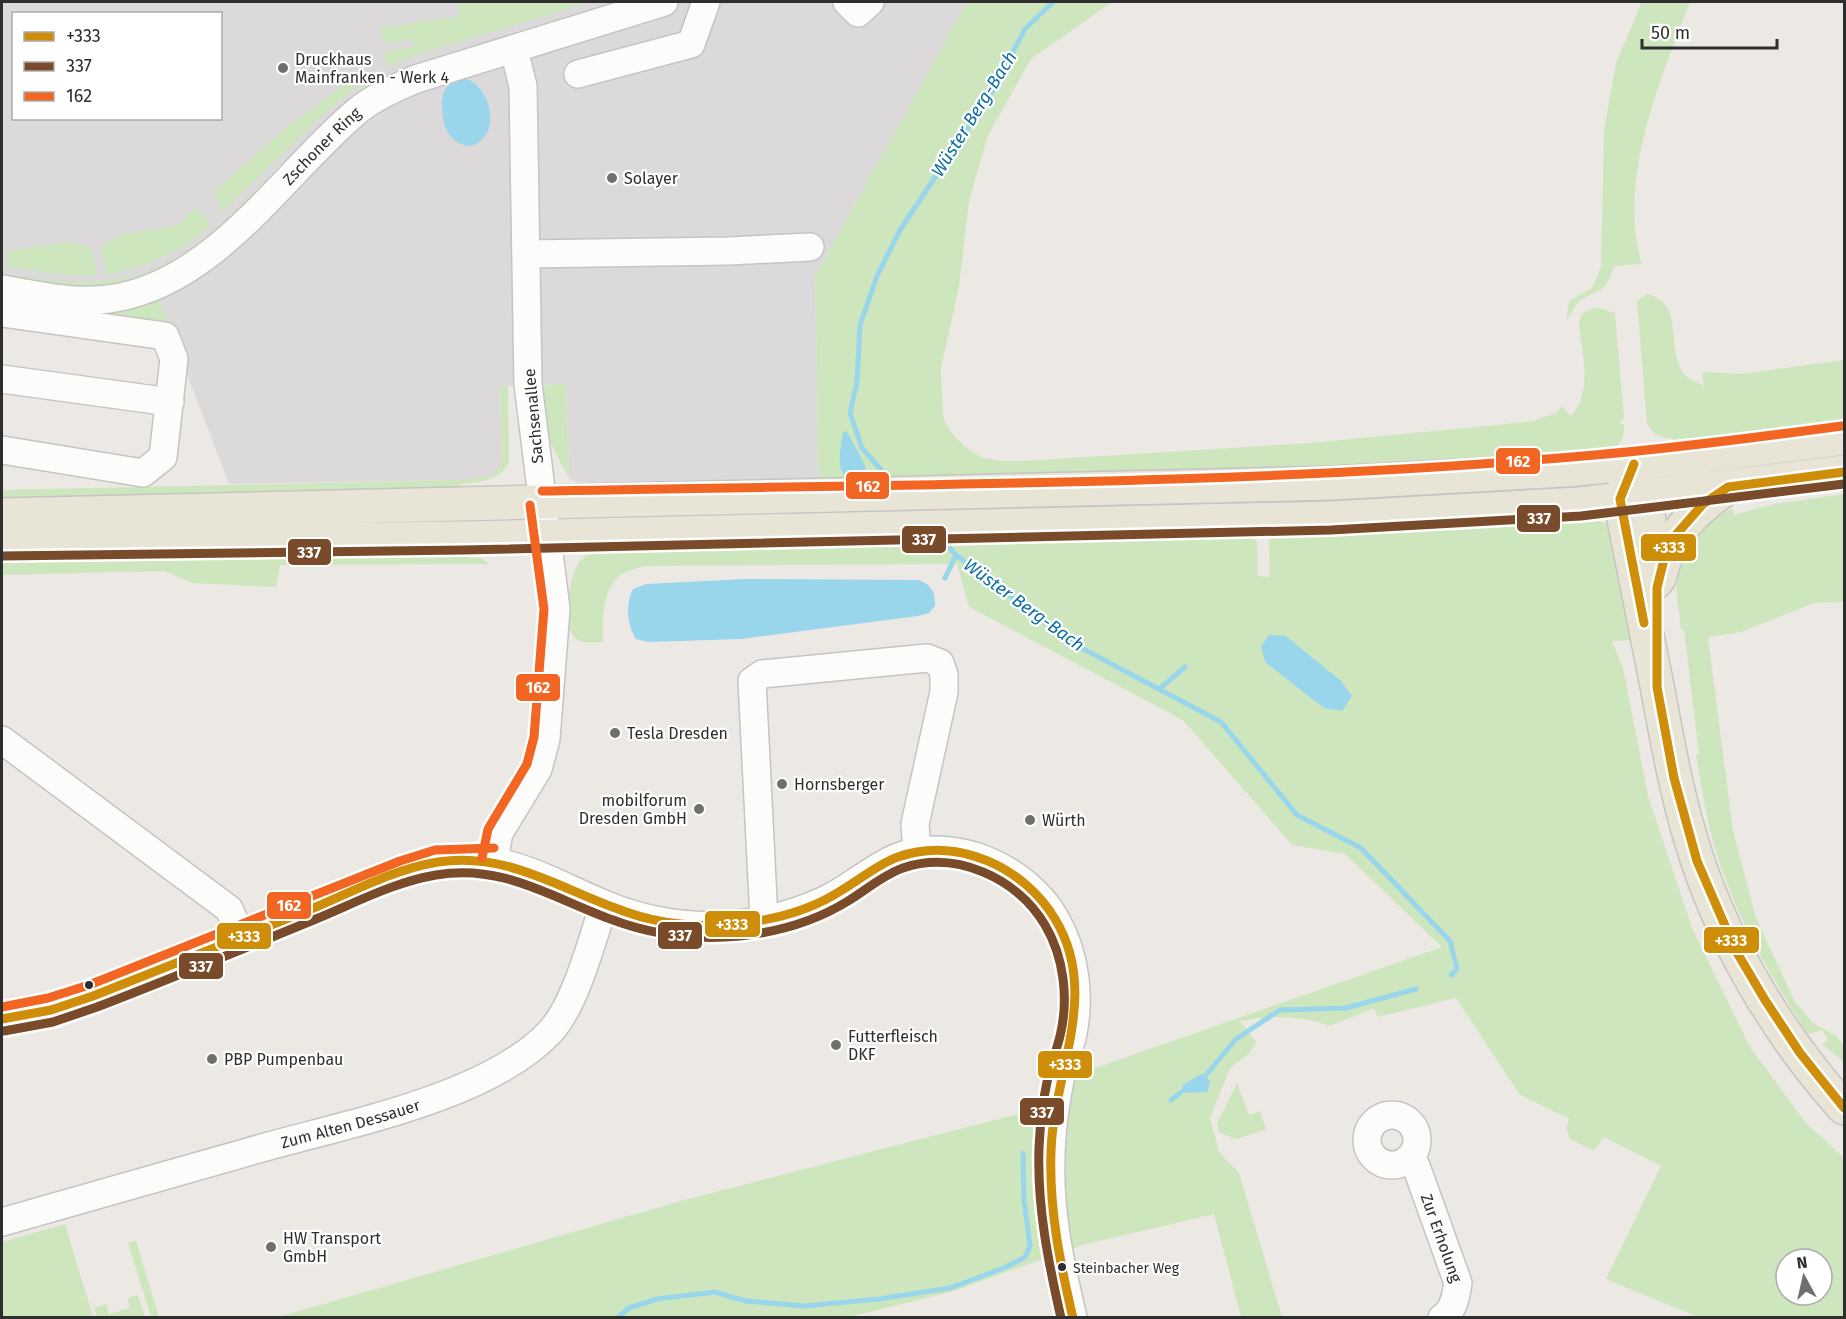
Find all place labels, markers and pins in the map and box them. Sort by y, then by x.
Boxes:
place label: Druckhaus Mainfranken - Werk 4 [295,50,450,87]
marker: Druckhaus Mainfranken - Werk 4 [276,61,290,75]
place label: Solayer [624,169,679,188]
marker: Solayer [605,171,619,185]
place label: Tesla Dresden [627,724,728,743]
marker: Tesla Dresden [608,726,622,740]
place label: Hornsberger [794,775,885,794]
marker: Hornsberger [775,777,789,791]
place label: mobilforum Dresden GmbH [579,791,687,828]
marker: mobilforum Dresden GmbH [692,802,706,816]
place label: Würth [1042,811,1086,830]
marker: Würth [1023,813,1037,827]
unlabelled marker [83,979,95,991]
place label: Futterfleisch DKF [848,1027,938,1064]
marker: Futterfleisch DKF [829,1038,843,1052]
place label: PBP Pumpenbau [224,1050,343,1069]
marker: PBP Pumpenbau [205,1052,219,1066]
place label: HW Transport GmbH [283,1229,381,1266]
marker: HW Transport GmbH [264,1240,278,1254]
place label: Steinbacher Weg [1073,1260,1180,1277]
marker: Steinbacher Weg [1056,1261,1068,1273]

